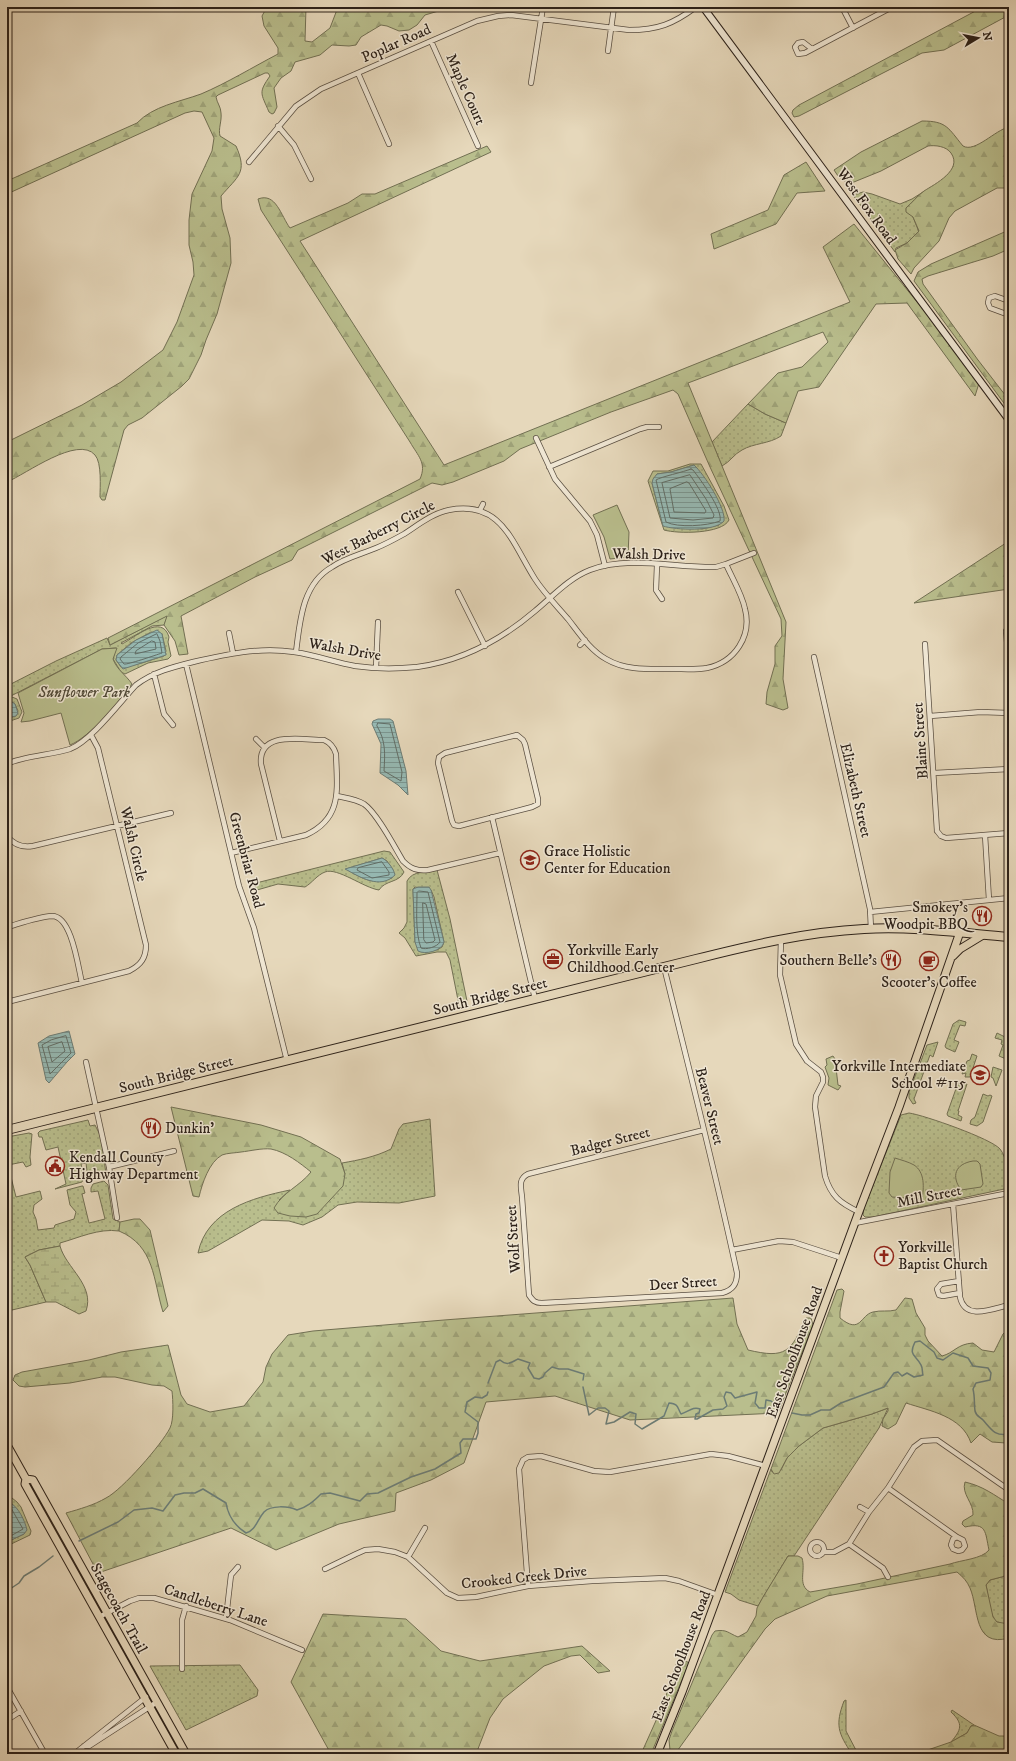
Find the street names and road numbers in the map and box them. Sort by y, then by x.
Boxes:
street label: Poplar Road [359,20,434,67]
street label: Maple Court [441,50,490,128]
street label: West Fox Road [832,164,901,249]
street label: West Barberry Circle [317,496,438,570]
street label: Walsh Drive [611,544,686,565]
street label: Walsh Drive [306,634,383,665]
street label: Blaine Street [908,702,933,780]
street label: Elizabeth Street [835,741,876,839]
street label: Walsh Circle [115,804,151,883]
street label: Greenbriar Road [225,810,269,911]
street label: South Bridge Street [431,973,549,1020]
street label: South Bridge Street [117,1051,235,1098]
street label: Beaver Street [691,1065,728,1147]
street label: Badger Street [568,1122,652,1161]
street label: Mill Street [895,1181,963,1212]
street label: Wolf Street [502,1204,525,1275]
street label: Deer Street [649,1272,718,1295]
street label: East Schoolhouse Road [762,1283,827,1421]
street label: Stagecoach Trail [86,1560,151,1657]
street label: Crooked Creek Drive [460,1561,588,1594]
street label: Candleberry Lane [161,1580,270,1631]
street label: East Schoolhouse Road [648,1587,715,1724]

